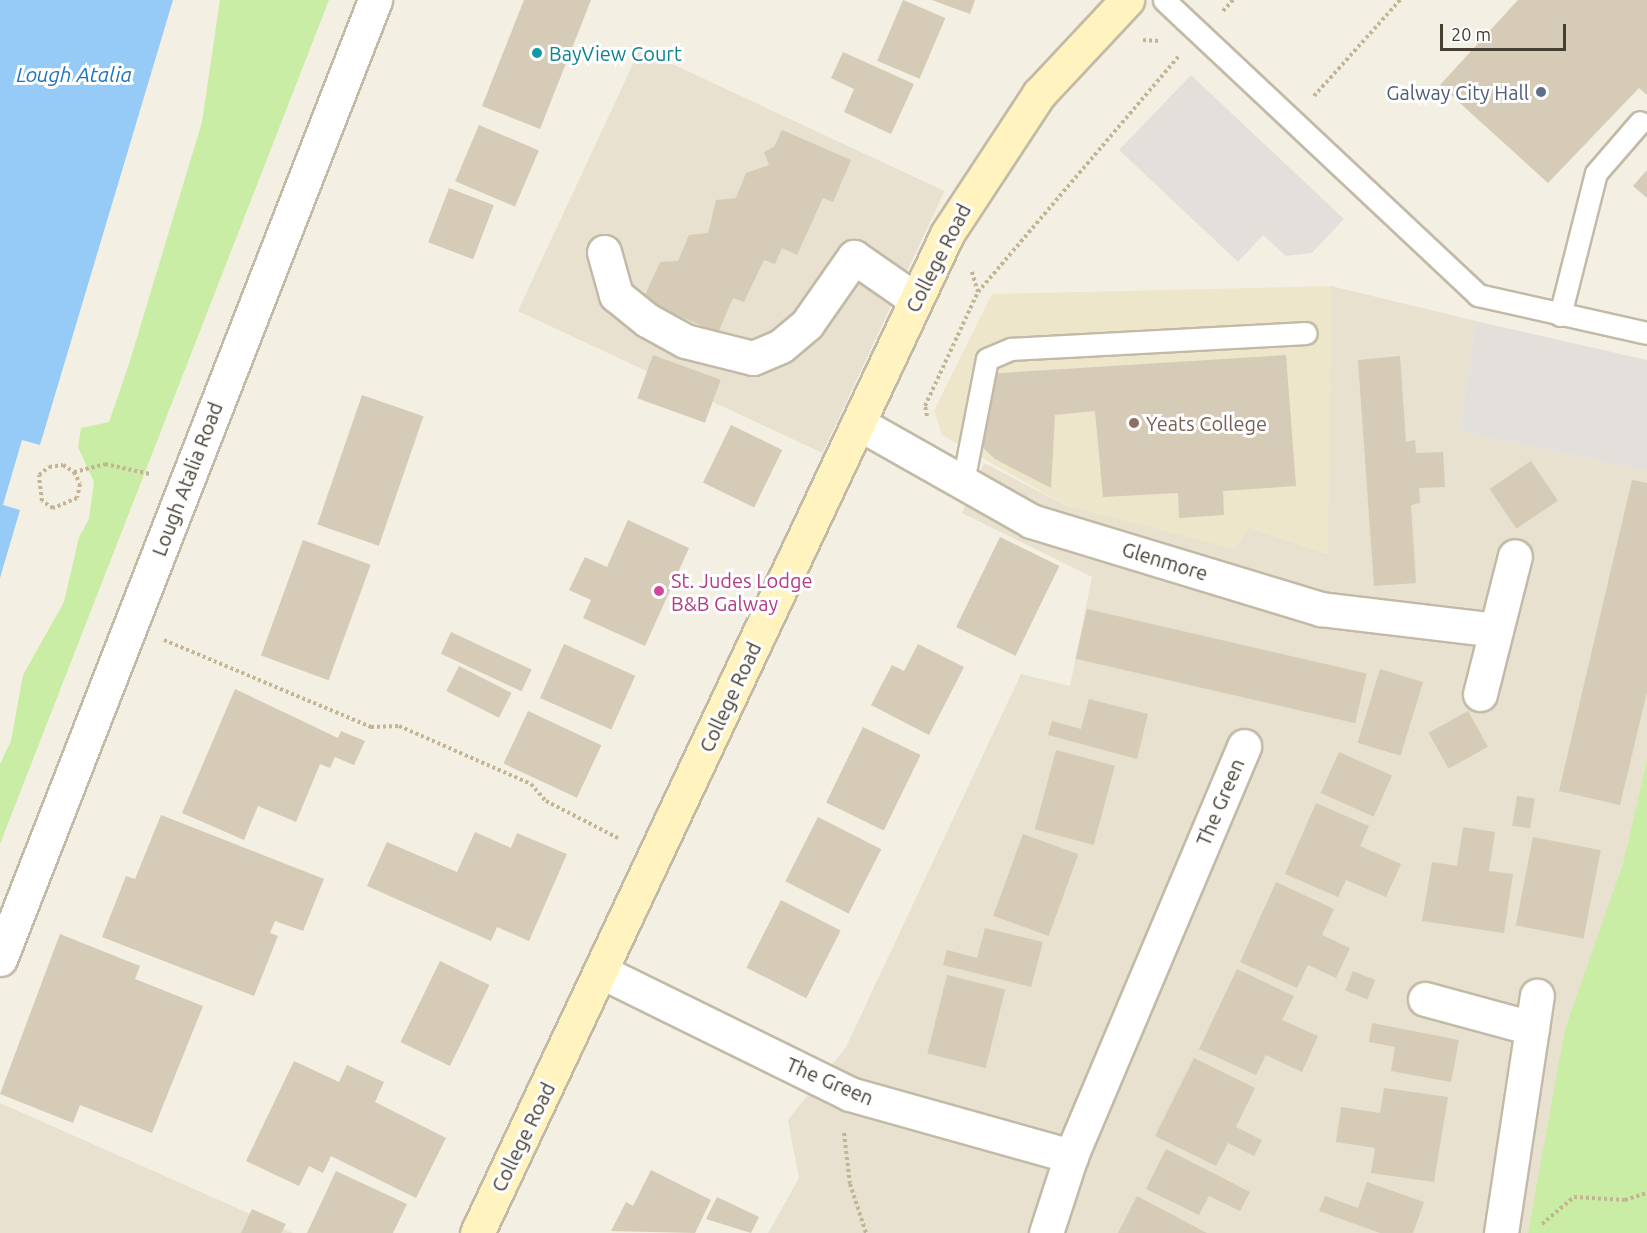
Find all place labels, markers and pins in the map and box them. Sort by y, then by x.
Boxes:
place label: BayView Court [549,41,682,65]
marker: BayView Court [530,46,544,60]
place label: Galway City Hall [1386,80,1529,104]
marker: Galway City Hall [1534,85,1548,99]
place label: Yeats College [1146,411,1267,435]
marker: Yeats College [1127,416,1141,430]
place label: St. Judes Lodge B&B Galway [671,568,812,615]
marker: St. Judes Lodge B&B Galway [652,584,666,598]

